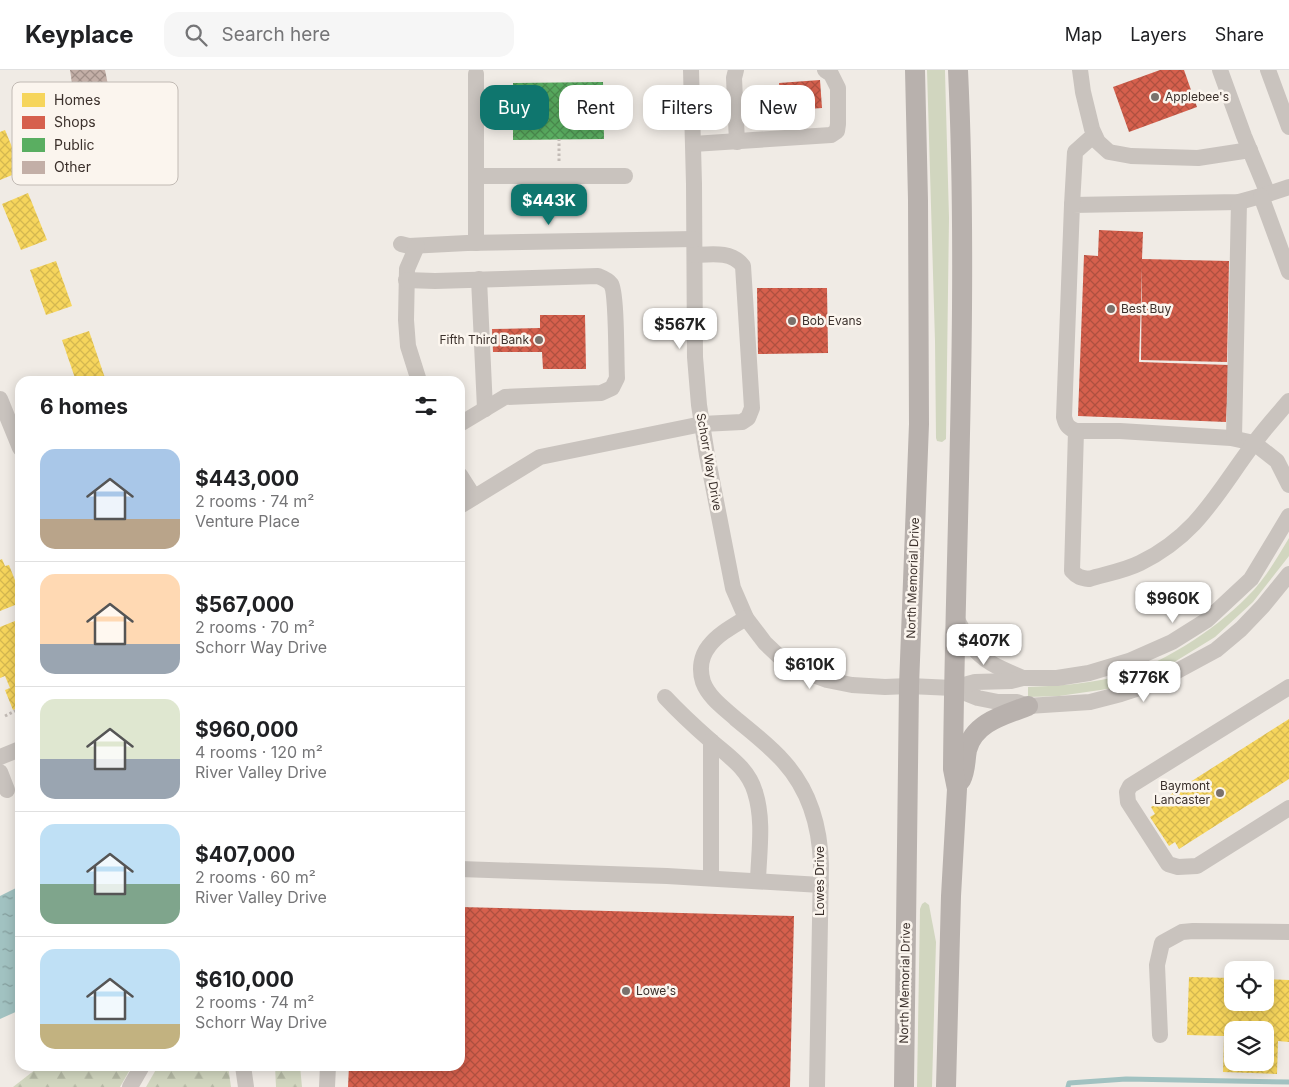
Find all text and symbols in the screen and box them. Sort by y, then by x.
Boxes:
search box [164,12,514,57]
text: Keyplace [25,20,134,49]
icon: search [182,21,210,49]
text: Search here [222,23,330,46]
text: Map [1065,24,1102,45]
text: Layers [1130,24,1187,45]
text: Share [1215,24,1264,45]
legend [12,82,178,185]
chip: Buy [480,85,549,130]
chip: Rent [559,85,633,130]
chip: Filters [643,85,731,130]
chip: New [741,85,815,130]
place label: Applebee's [1165,89,1229,104]
text: Homes [54,91,101,108]
marker: Applebee's [1149,91,1161,103]
text: Shops [54,113,96,130]
text: Public [54,136,95,153]
text: Other [54,158,91,175]
pin: $443K [514,184,584,226]
text: $443K [522,190,576,210]
place label: Best Buy [1121,301,1171,316]
marker: Best Buy [1105,303,1117,315]
pin: $567K [645,308,715,350]
place label: Bob Evans [802,313,862,328]
text: $567K [654,314,706,334]
marker: Bob Evans [786,315,798,327]
place label: Fifth Third Bank [440,332,529,347]
marker: Fifth Third Bank [533,334,545,346]
icon: filters [412,392,440,420]
text: 6 homes [40,394,128,419]
street label: Schorr Way Drive [693,412,725,512]
text: $443,000 [195,466,299,491]
icon: home [80,469,140,529]
text: 2 rooms · 74 m² [195,491,314,511]
text: Venture Place [195,511,300,531]
street label: North Memorial Drive [903,517,922,639]
pin: $960K [1138,582,1208,624]
text: $960K [1146,588,1200,608]
text: $567,000 [195,592,294,617]
icon: home [80,594,140,654]
text: 2 rooms · 70 m² [195,617,315,637]
pin: $407K [949,624,1019,666]
text: $407K [958,630,1010,650]
text: Schorr Way Drive [195,637,327,657]
pin: $610K [775,648,845,690]
text: $610K [785,654,835,674]
pin: $776K [1109,660,1179,703]
text: $776K [1118,667,1170,687]
text: $960,000 [195,717,298,742]
icon: home [80,719,140,779]
text: 4 rooms · 120 m² [195,742,323,762]
text: River Valley Drive [195,762,327,782]
place label: Baymont Lancaster [1154,778,1210,807]
marker: Baymont Lancaster [1214,787,1226,799]
text: $407,000 [195,842,295,867]
icon: home [80,844,140,904]
street label: Lowes Drive [812,846,827,916]
text: 2 rooms · 60 m² [195,867,316,887]
text: River Valley Drive [195,887,327,907]
street label: North Memorial Drive [896,922,913,1044]
map controls [1224,961,1274,1071]
button: locate [1224,961,1274,1011]
text: $610,000 [195,967,294,992]
icon: home [80,969,140,1029]
place label: Lowe's [636,983,676,998]
marker: Lowe's [620,985,632,997]
text: 2 rooms · 74 m² [195,992,314,1012]
text: Schorr Way Drive [195,1012,327,1032]
button: layers [1224,1021,1274,1071]

